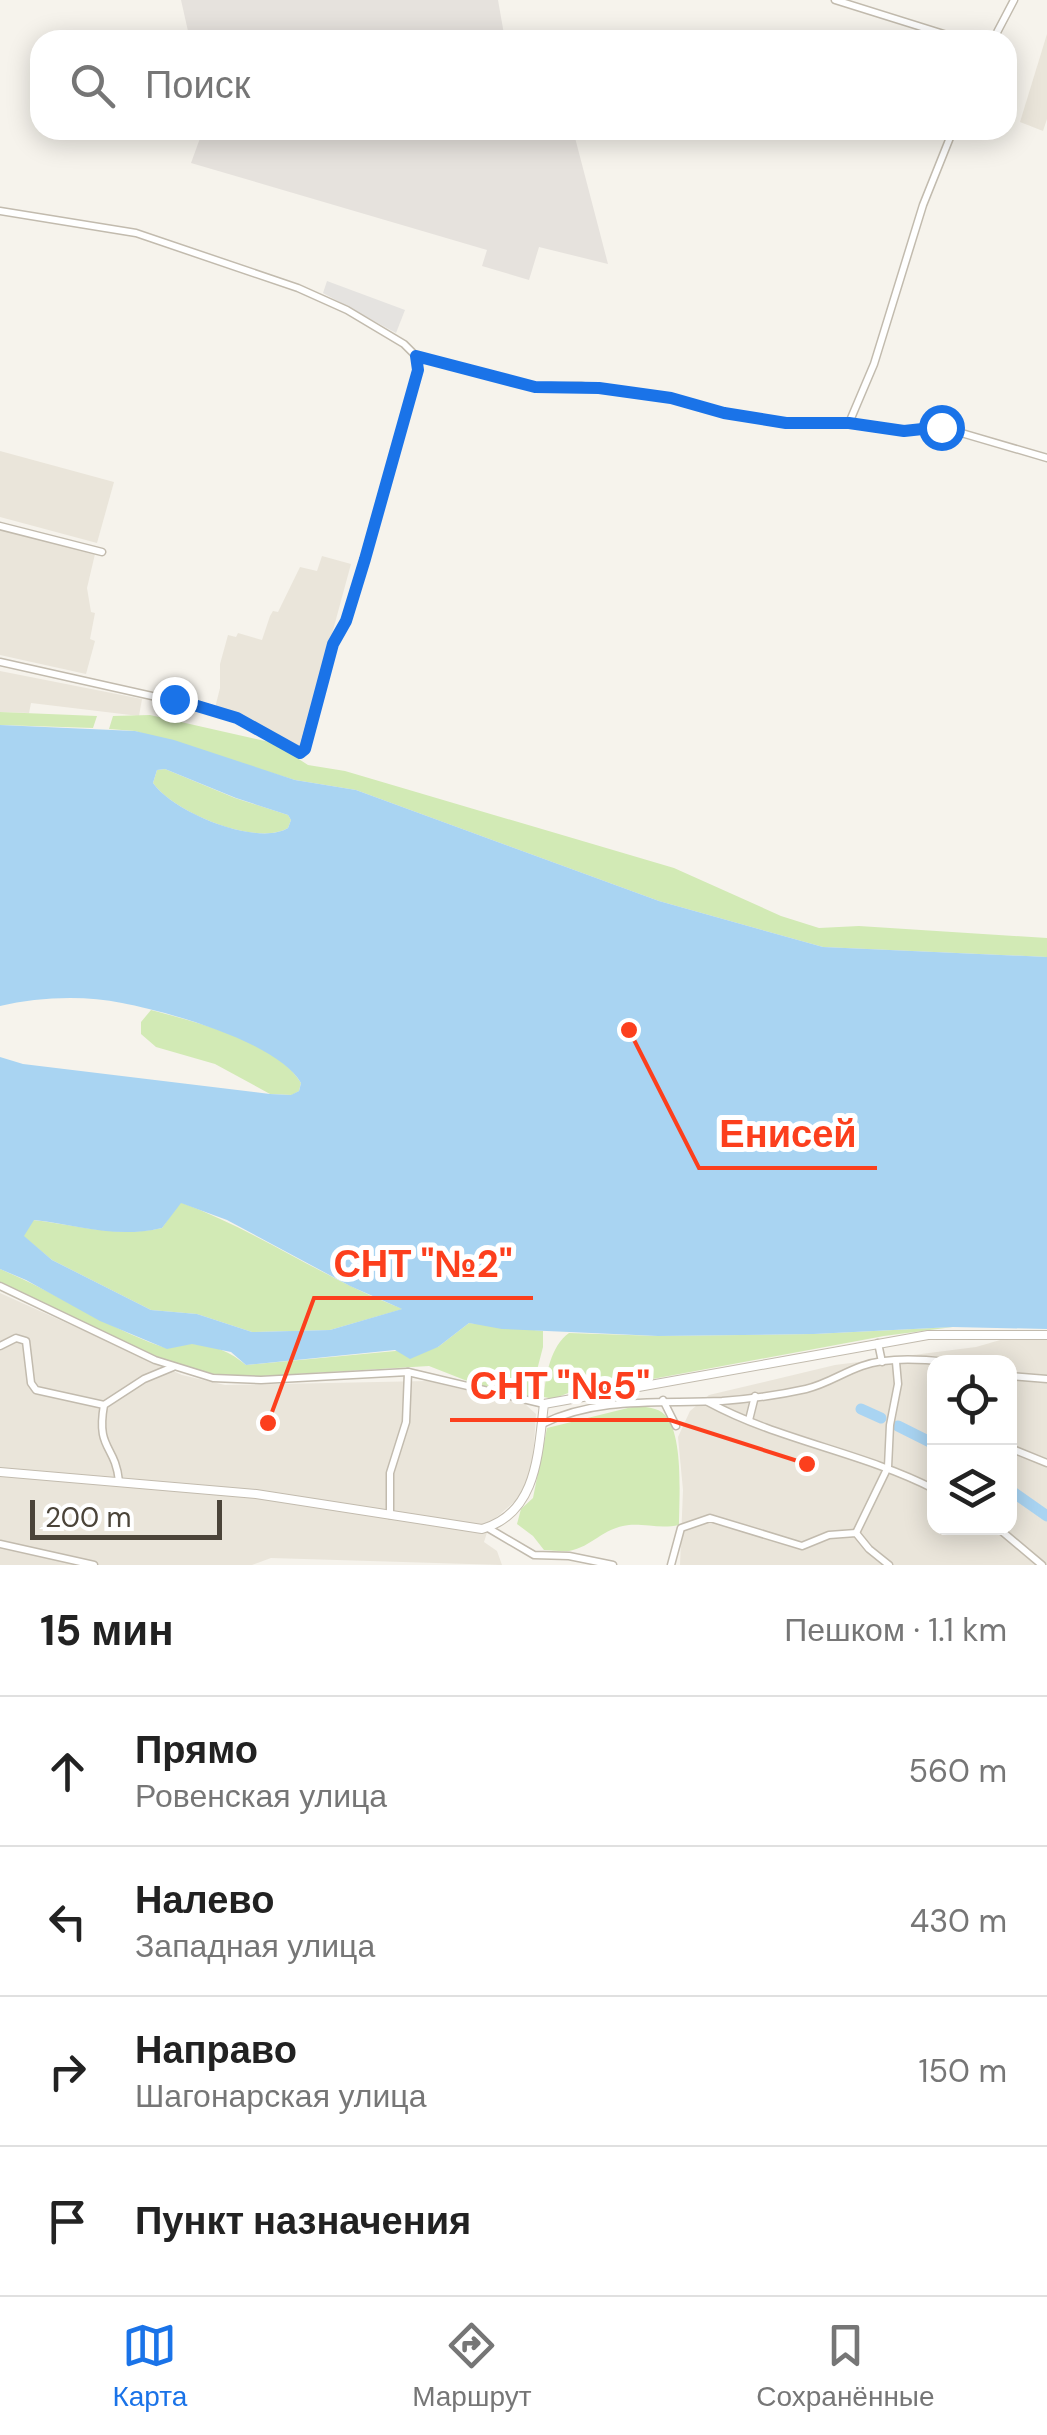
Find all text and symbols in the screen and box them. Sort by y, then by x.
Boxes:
search box [30,30,1017,140]
icon: search [65,58,120,113]
text: Поиск [145,60,250,110]
route start [919,405,965,451]
route end [152,677,198,723]
callout: Енисей [699,1100,877,1168]
text: Енисей [719,1109,857,1159]
callout: СНТ "№2" [314,1230,533,1298]
text: СНТ "№2" [333,1239,513,1289]
callout: СНТ "№5" [450,1352,670,1420]
map controls [927,1355,1017,1535]
button: locate [927,1355,1017,1445]
text: СНТ "№5" [470,1361,650,1411]
button: layers [927,1445,1017,1535]
scale bar [30,1495,222,1540]
text: 200 m [45,1499,132,1536]
text: 15 мин [40,1603,174,1658]
text: Пешком · 1.1 km [784,1609,1007,1651]
text: Прямо [135,1725,258,1775]
icon: ahead [40,1744,95,1799]
text: 560 m [908,1750,1007,1792]
text: Ровенская улица [135,1775,387,1817]
text: Налево [135,1875,274,1925]
icon: left [40,1894,95,1949]
text: 430 m [910,1900,1007,1942]
text: Западная улица [135,1925,375,1967]
text: Направо [135,2025,297,2075]
icon: right [40,2044,95,2099]
text: 150 m [919,2050,1007,2092]
text: Шагонарская улица [135,2075,426,2117]
icon: arrive [40,2194,95,2249]
text: Пункт назначения [135,2196,471,2246]
tab: Карта [112,2318,187,2415]
tab: Маршрут [412,2318,531,2415]
tab: Сохранённые [756,2318,935,2415]

